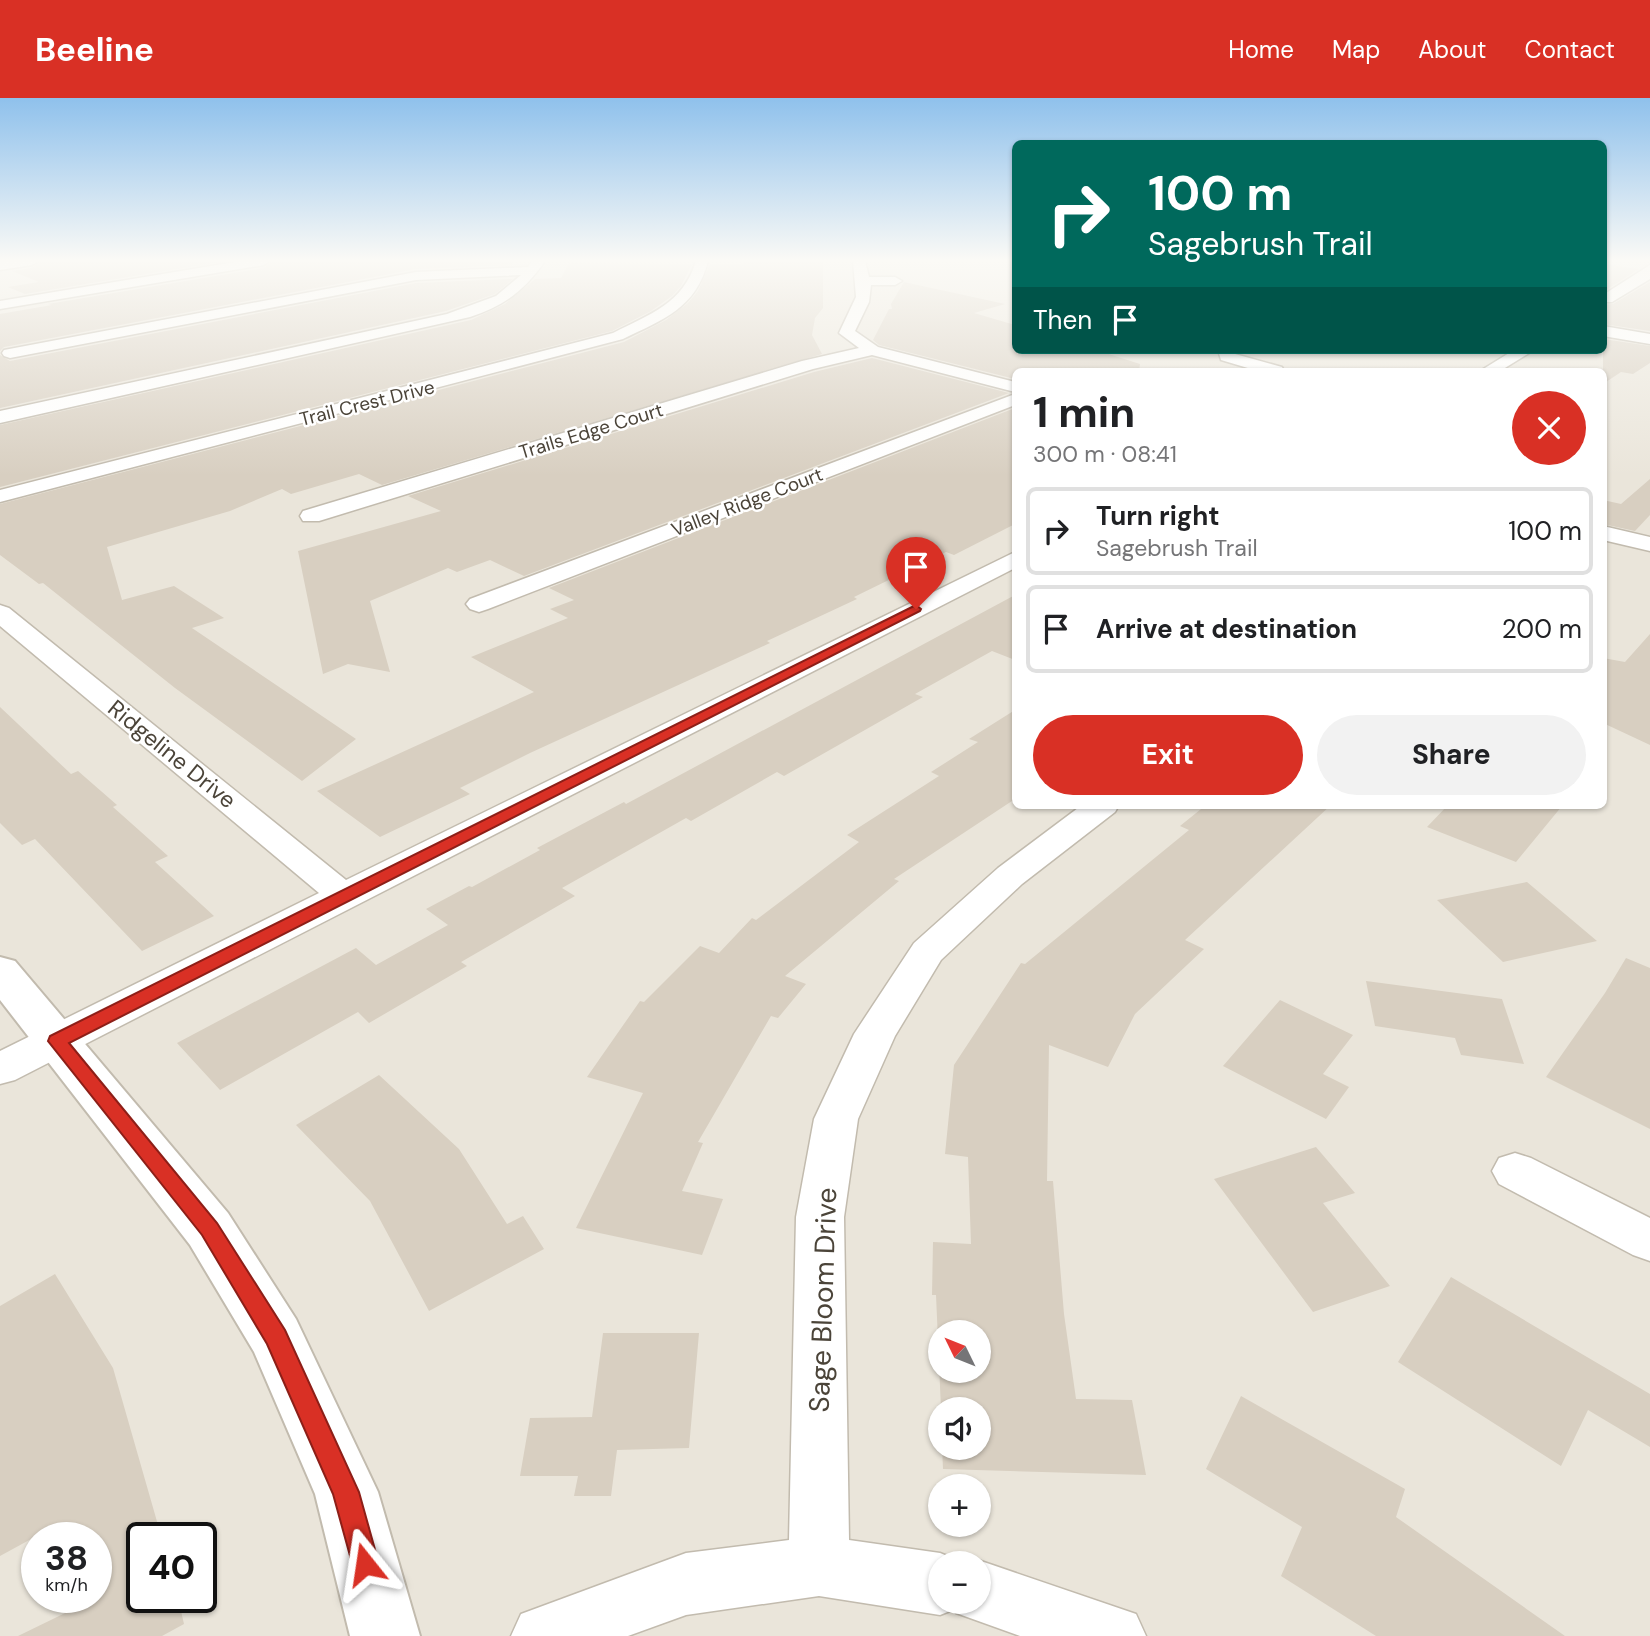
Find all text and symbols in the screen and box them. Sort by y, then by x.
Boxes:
text: Beeline [35,28,154,71]
text: Home [1228,34,1294,65]
text: Map [1332,34,1380,65]
text: About [1418,34,1487,65]
text: Contact [1525,34,1615,65]
text: 100 m [1148,161,1292,225]
icon: right [1033,168,1124,259]
text: Sagebrush Trail [1148,223,1373,265]
icon: arrive [1106,301,1144,339]
text: Then [1033,303,1092,337]
street label: Trail Crest Drive [297,374,437,432]
text: 1 min [1033,385,1135,440]
button: close [1512,391,1586,465]
street label: Trails Edge Court [516,397,666,465]
text: 300 m · 08:41 [1033,439,1177,469]
street label: Valley Ridge Court [668,462,826,542]
text: Turn right [1096,499,1220,533]
icon: right [1037,512,1075,550]
text: 100 m [1508,514,1582,548]
text: Sagebrush Trail [1096,533,1258,563]
pin [886,537,946,609]
icon: arrive [897,548,935,586]
icon: arrive [1037,610,1075,648]
text: Arrive at destination [1096,612,1357,646]
text: 200 m [1502,612,1582,646]
street label: Ridgeline Drive [102,693,242,815]
button: Exit [1033,715,1303,795]
button: Share [1317,715,1586,795]
street label: Sage Bloom Drive [801,1187,845,1413]
north arrow [928,1320,990,1382]
map controls [928,1320,991,1614]
button: sound [928,1397,991,1460]
button: + [928,1474,991,1537]
speed limit sign: 40 [126,1522,217,1613]
position arrow [328,1527,402,1601]
text: 38 [45,1535,88,1581]
button: − [928,1551,991,1614]
text: km/h [45,1573,88,1597]

